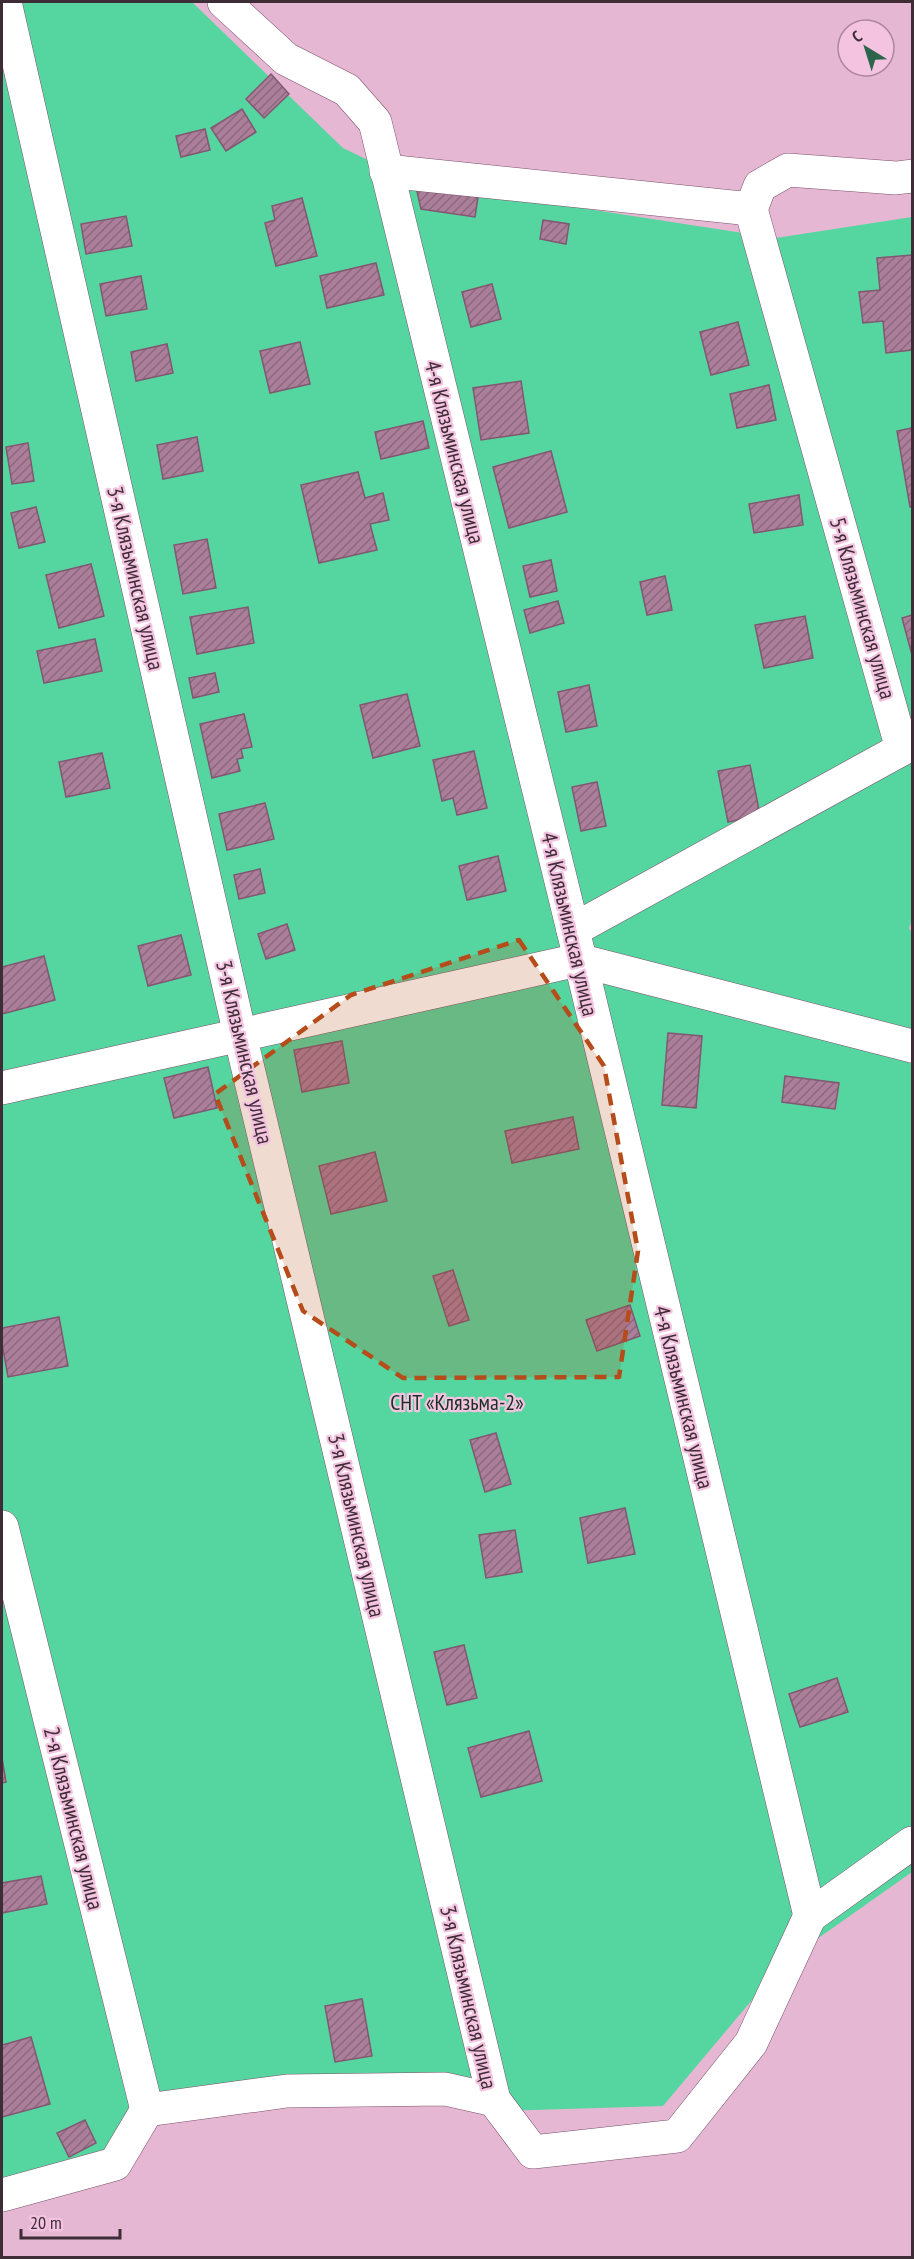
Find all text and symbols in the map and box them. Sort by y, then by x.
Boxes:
north arrow [836,18,896,78]
text: С [848,26,866,46]
street label: 4-я Клязьминская улица [419,358,491,546]
street label: 3-я Клязьминская улица [101,483,171,673]
street label: 5-я Клязьминская улица [824,514,902,702]
street label: 4-я Клязьминская улица [535,829,605,1019]
street label: 3-я Клязьминская улица [210,957,280,1147]
street label: 4-я Клязьминская улица [648,1303,720,1491]
park label: СНТ «Клязьма-2» [390,1388,524,1416]
street label: 3-я Клязьминская улица [322,1430,392,1620]
street label: 2-я Клязьминская улица [38,1724,110,1912]
street label: 3-я Клязьминская улица [434,1902,504,2092]
scale bar [21,2202,120,2240]
text: 20 m [30,2211,62,2234]

